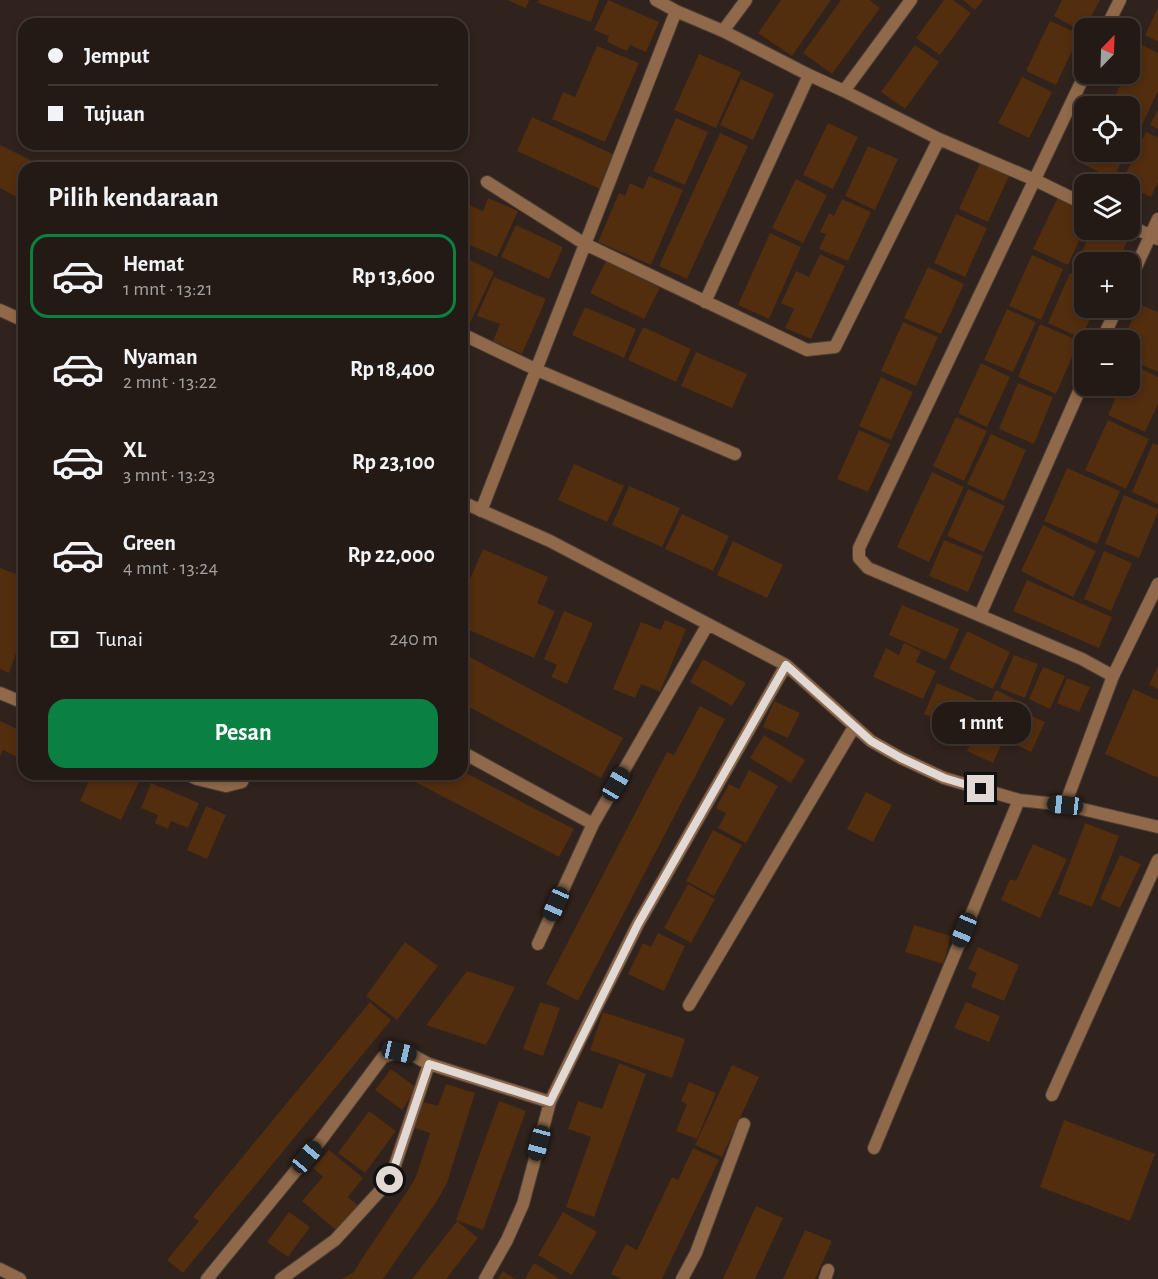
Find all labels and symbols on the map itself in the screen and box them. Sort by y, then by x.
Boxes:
north arrow [1074,18,1140,84]
callout: 1 mnt [932,702,1030,744]
car [599,764,633,804]
route end [967,775,994,802]
car [1046,794,1084,816]
car [540,884,572,924]
car [949,910,979,950]
car [379,1039,419,1065]
car [526,1123,552,1163]
car [289,1137,325,1177]
route start [376,1166,403,1193]

